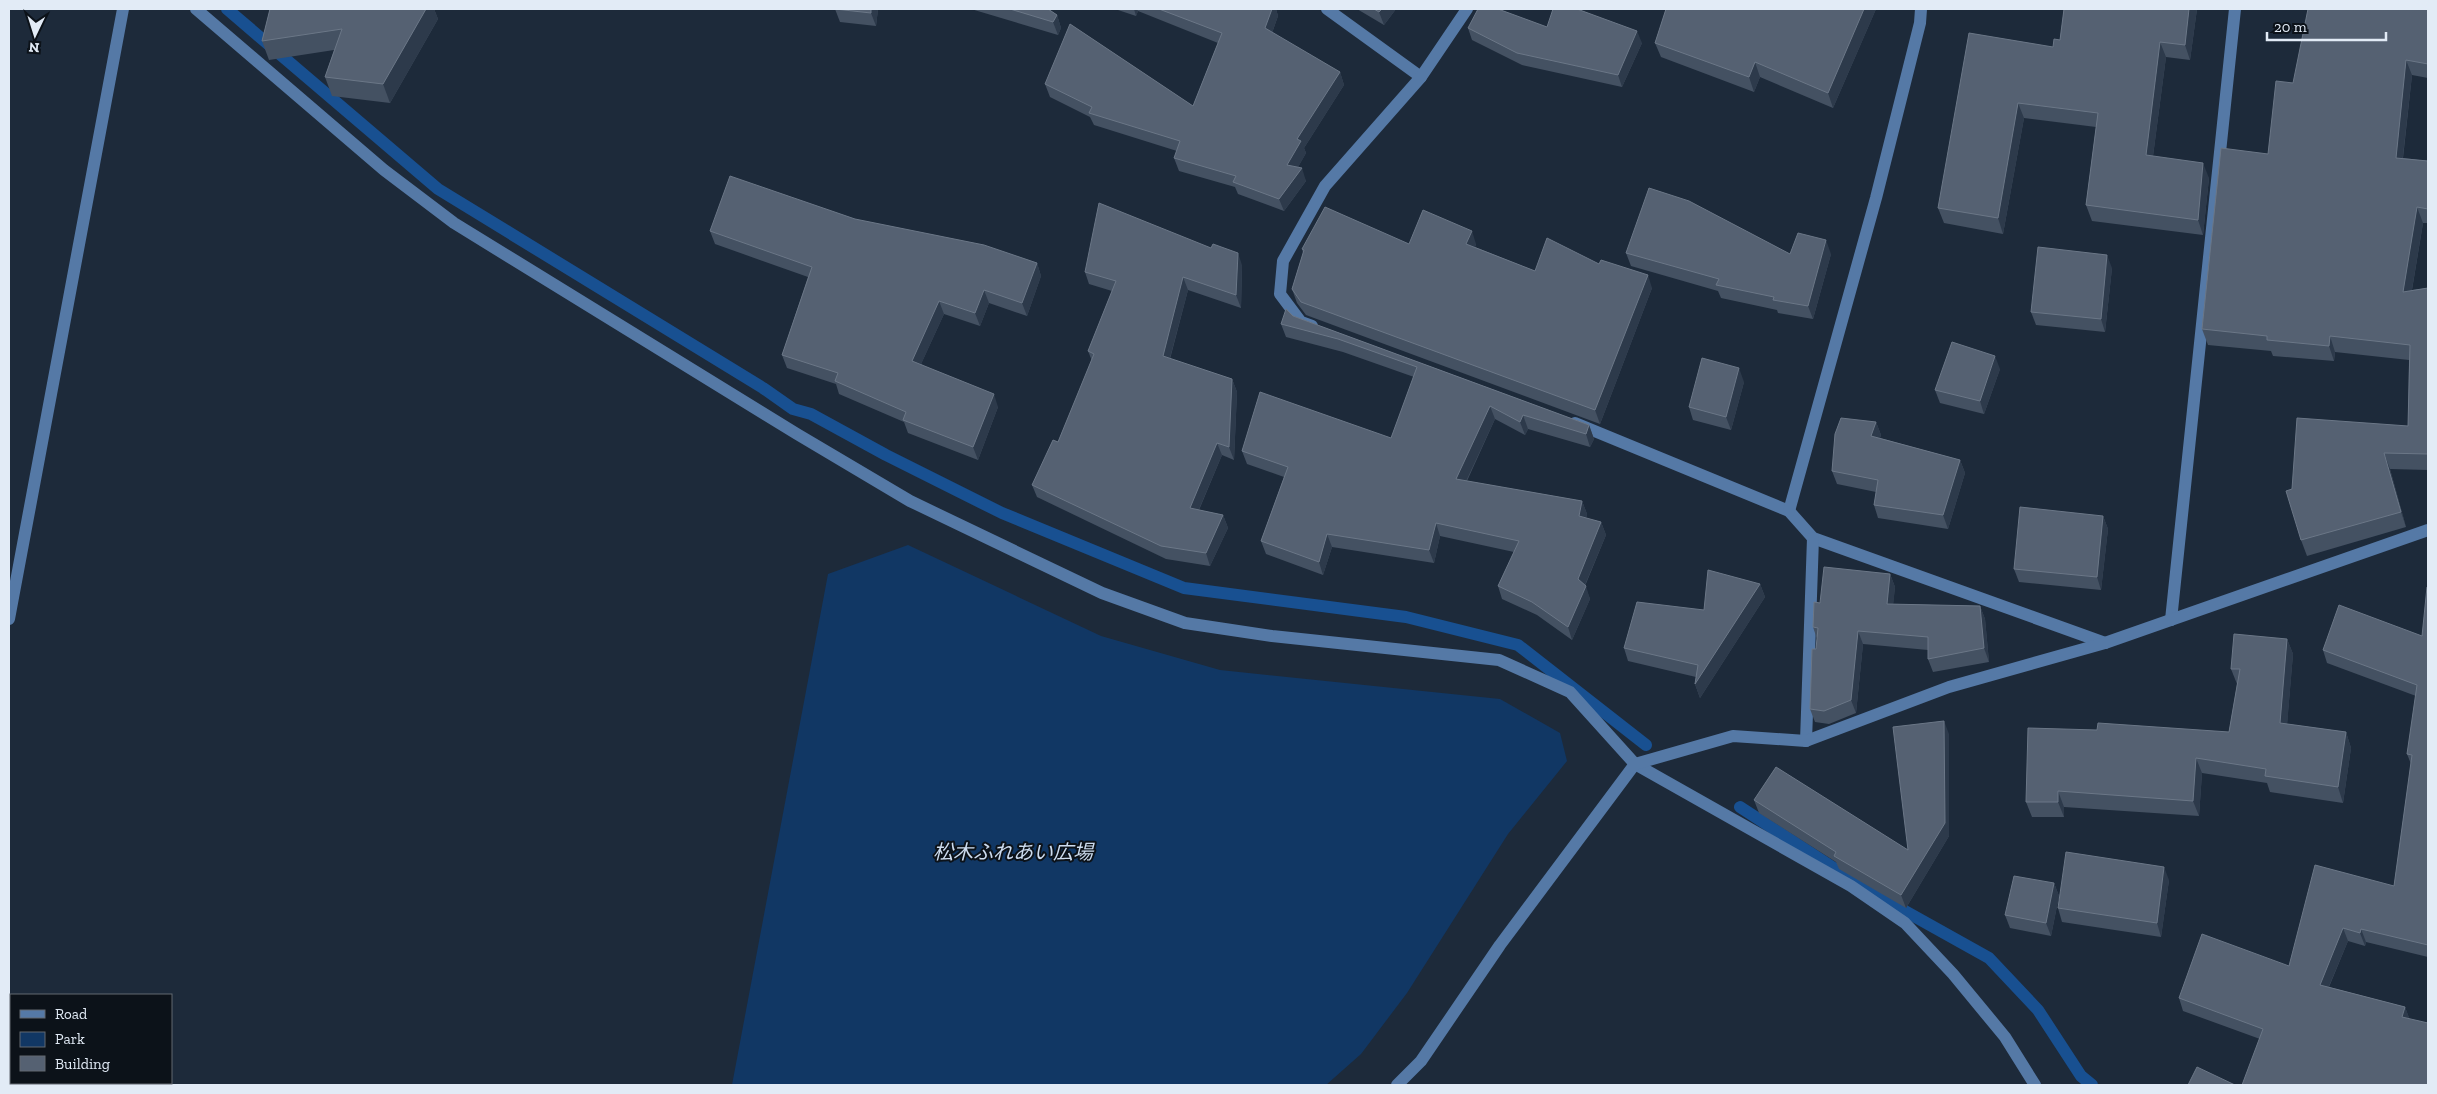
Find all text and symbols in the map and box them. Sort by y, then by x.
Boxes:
north arrow [10,10,60,60]
scale bar [2267,10,2386,42]
text: 20 m [2274,18,2307,36]
text: N [28,39,40,56]
park label: 松木ふれあい広場 [933,840,1095,864]
legend [10,994,172,1084]
text: Road [55,1005,88,1023]
text: Park [55,1030,85,1048]
text: Building [55,1055,110,1073]

